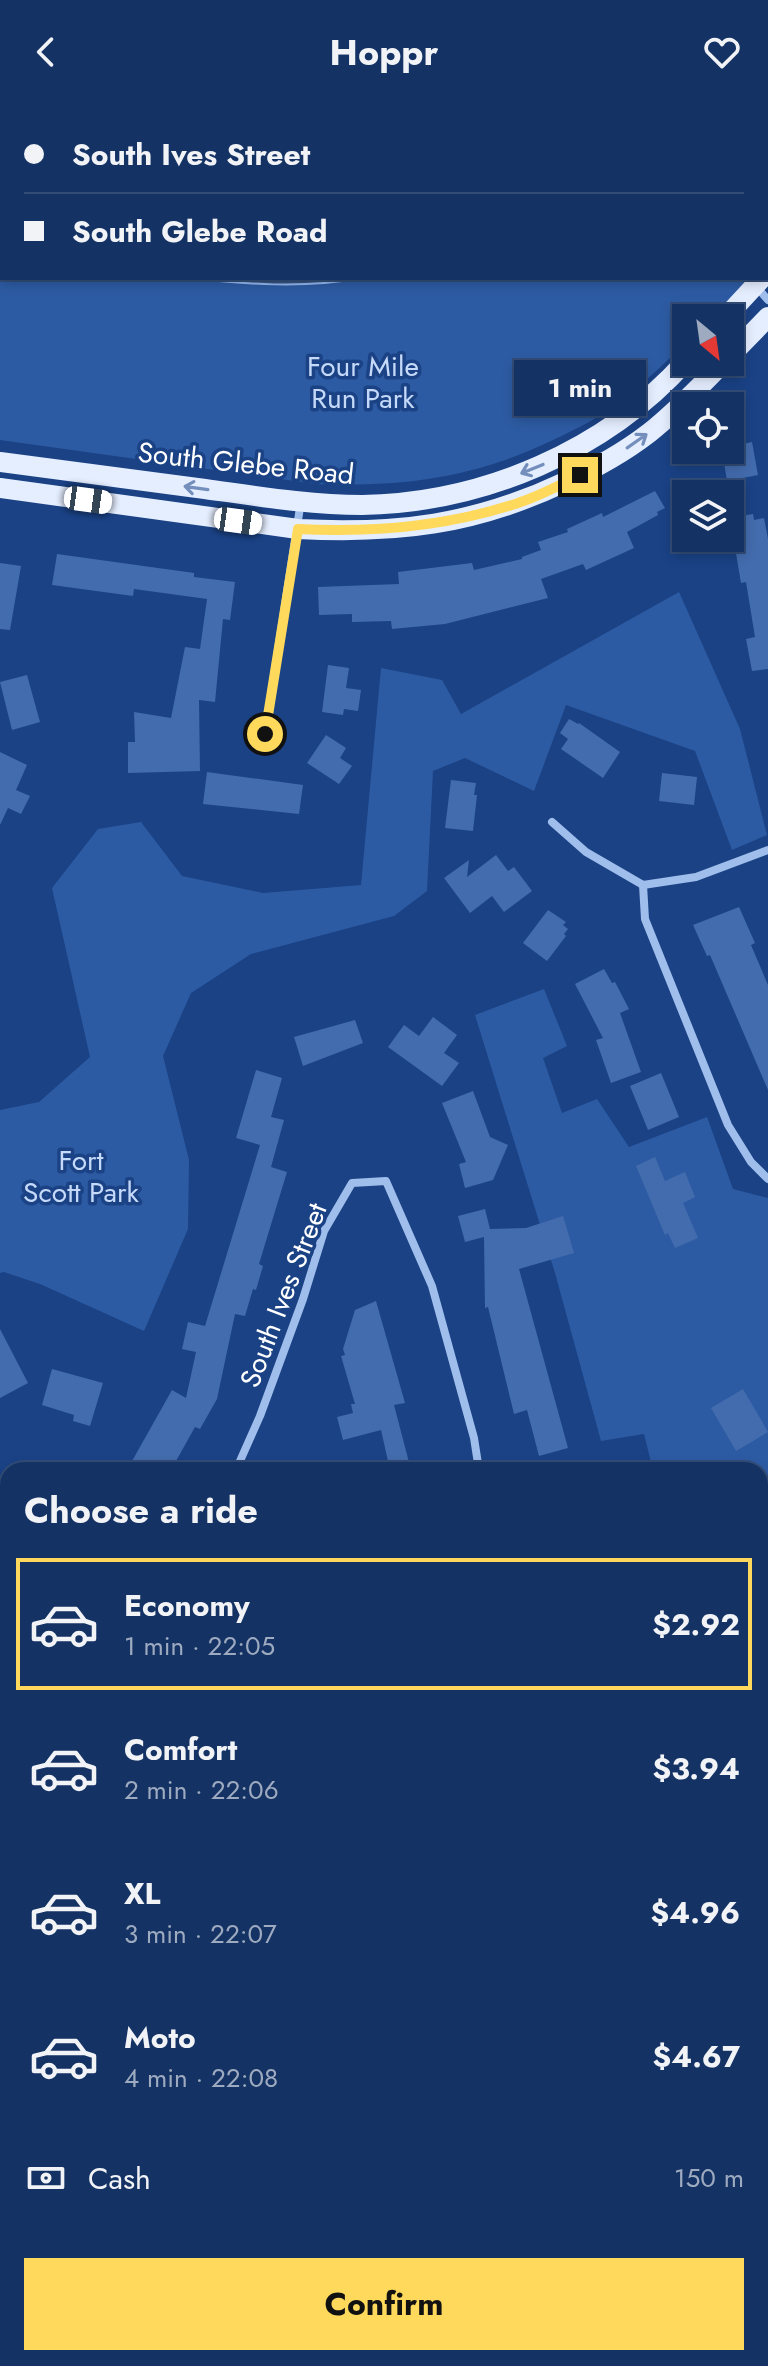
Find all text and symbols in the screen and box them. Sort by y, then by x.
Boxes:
text: Hoppr [330,26,438,78]
icon: back [24,30,68,74]
icon: heart [700,30,744,74]
text: South Ives Street [72,133,310,176]
text: South Glebe Road [72,210,328,253]
north arrow [672,304,744,376]
map controls [672,304,744,552]
park label: Four Mile Run Park [307,346,419,419]
callout: 1 min [514,359,646,415]
text: 1 min [548,369,612,407]
button: locate [672,392,744,464]
street label: South Glebe Road [136,432,356,495]
one-way arrow [626,433,648,449]
route end [562,457,598,493]
one-way arrow [520,462,544,477]
one-way arrow [184,480,209,495]
button: layers [672,480,744,552]
car [63,485,113,515]
car [213,506,263,536]
route start [247,716,283,752]
park label: Fort Scott Park [23,1140,140,1213]
street label: South Ives Street [229,1197,338,1393]
text: Choose a ride [24,1484,258,1536]
text: Economy [124,1584,250,1627]
icon: car [28,1588,100,1660]
text: $2.92 [652,1603,740,1646]
text: 1 min · 22:05 [124,1627,275,1665]
text: Comfort [124,1728,237,1771]
icon: car [28,1732,100,1804]
text: $3.94 [652,1747,740,1790]
text: 2 min · 22:06 [124,1771,279,1809]
text: XL [124,1872,160,1915]
icon: car [28,1876,100,1948]
text: $4.96 [651,1891,740,1934]
text: 3 min · 22:07 [124,1915,277,1953]
text: Moto [124,2016,196,2059]
icon: car [28,2020,100,2092]
text: $4.67 [653,2035,740,2078]
text: 4 min · 22:08 [124,2059,278,2097]
icon: cash [24,2156,68,2200]
text: Cash [88,2157,151,2200]
text: 150 m [674,2159,744,2197]
button: Confirm [24,2258,744,2350]

